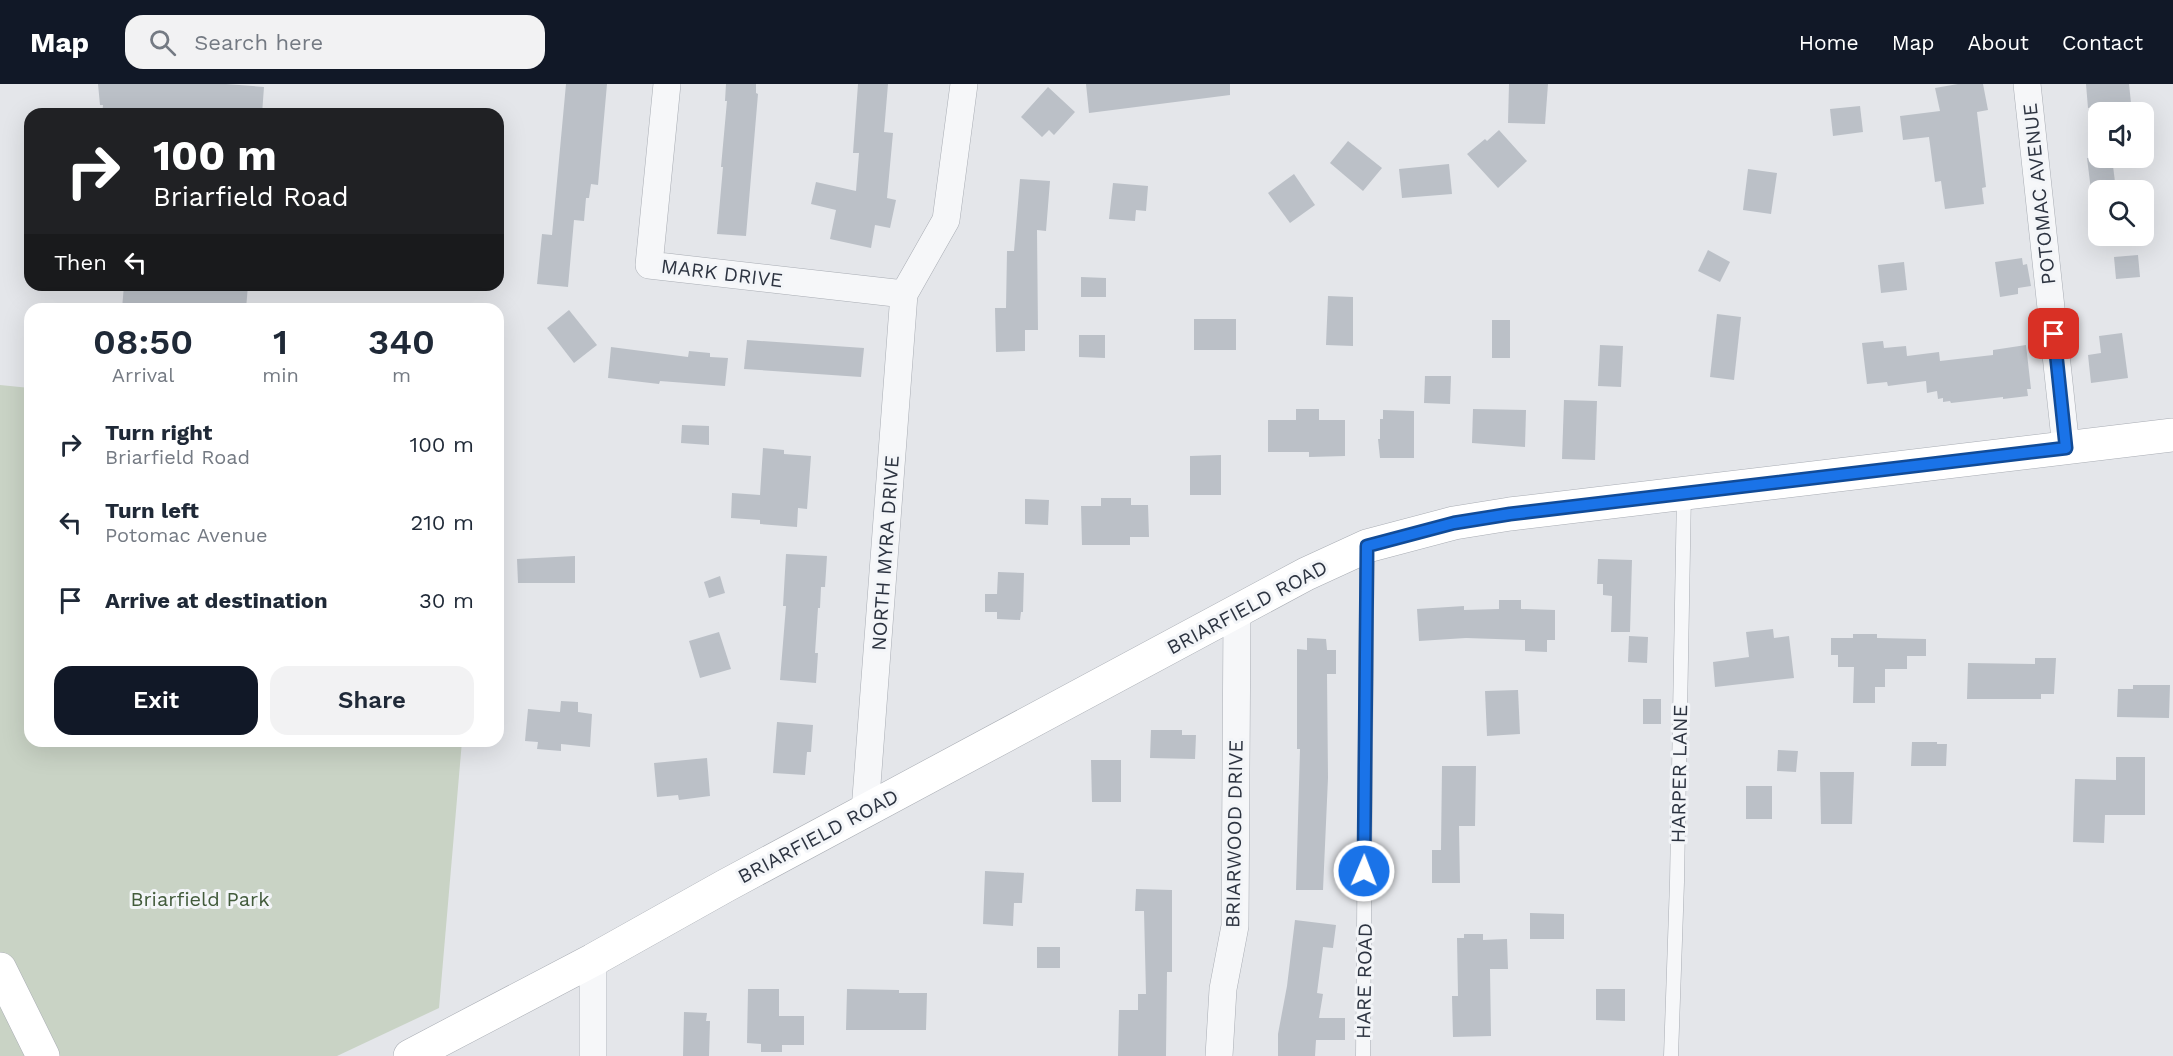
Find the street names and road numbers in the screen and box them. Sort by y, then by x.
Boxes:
street label: POTOMAC AVENUE [2018,102,2060,286]
street label: MARK DRIVE [660,254,784,292]
street label: NORTH MYRA DRIVE [866,454,904,652]
street label: BRIARFIELD ROAD [1163,555,1331,659]
street label: HARPER LANE [1666,704,1692,844]
street label: BRIARWOOD DRIVE [1220,740,1248,928]
street label: BRIARFIELD ROAD [734,784,902,888]
street label: HARE ROAD [1351,923,1377,1039]

